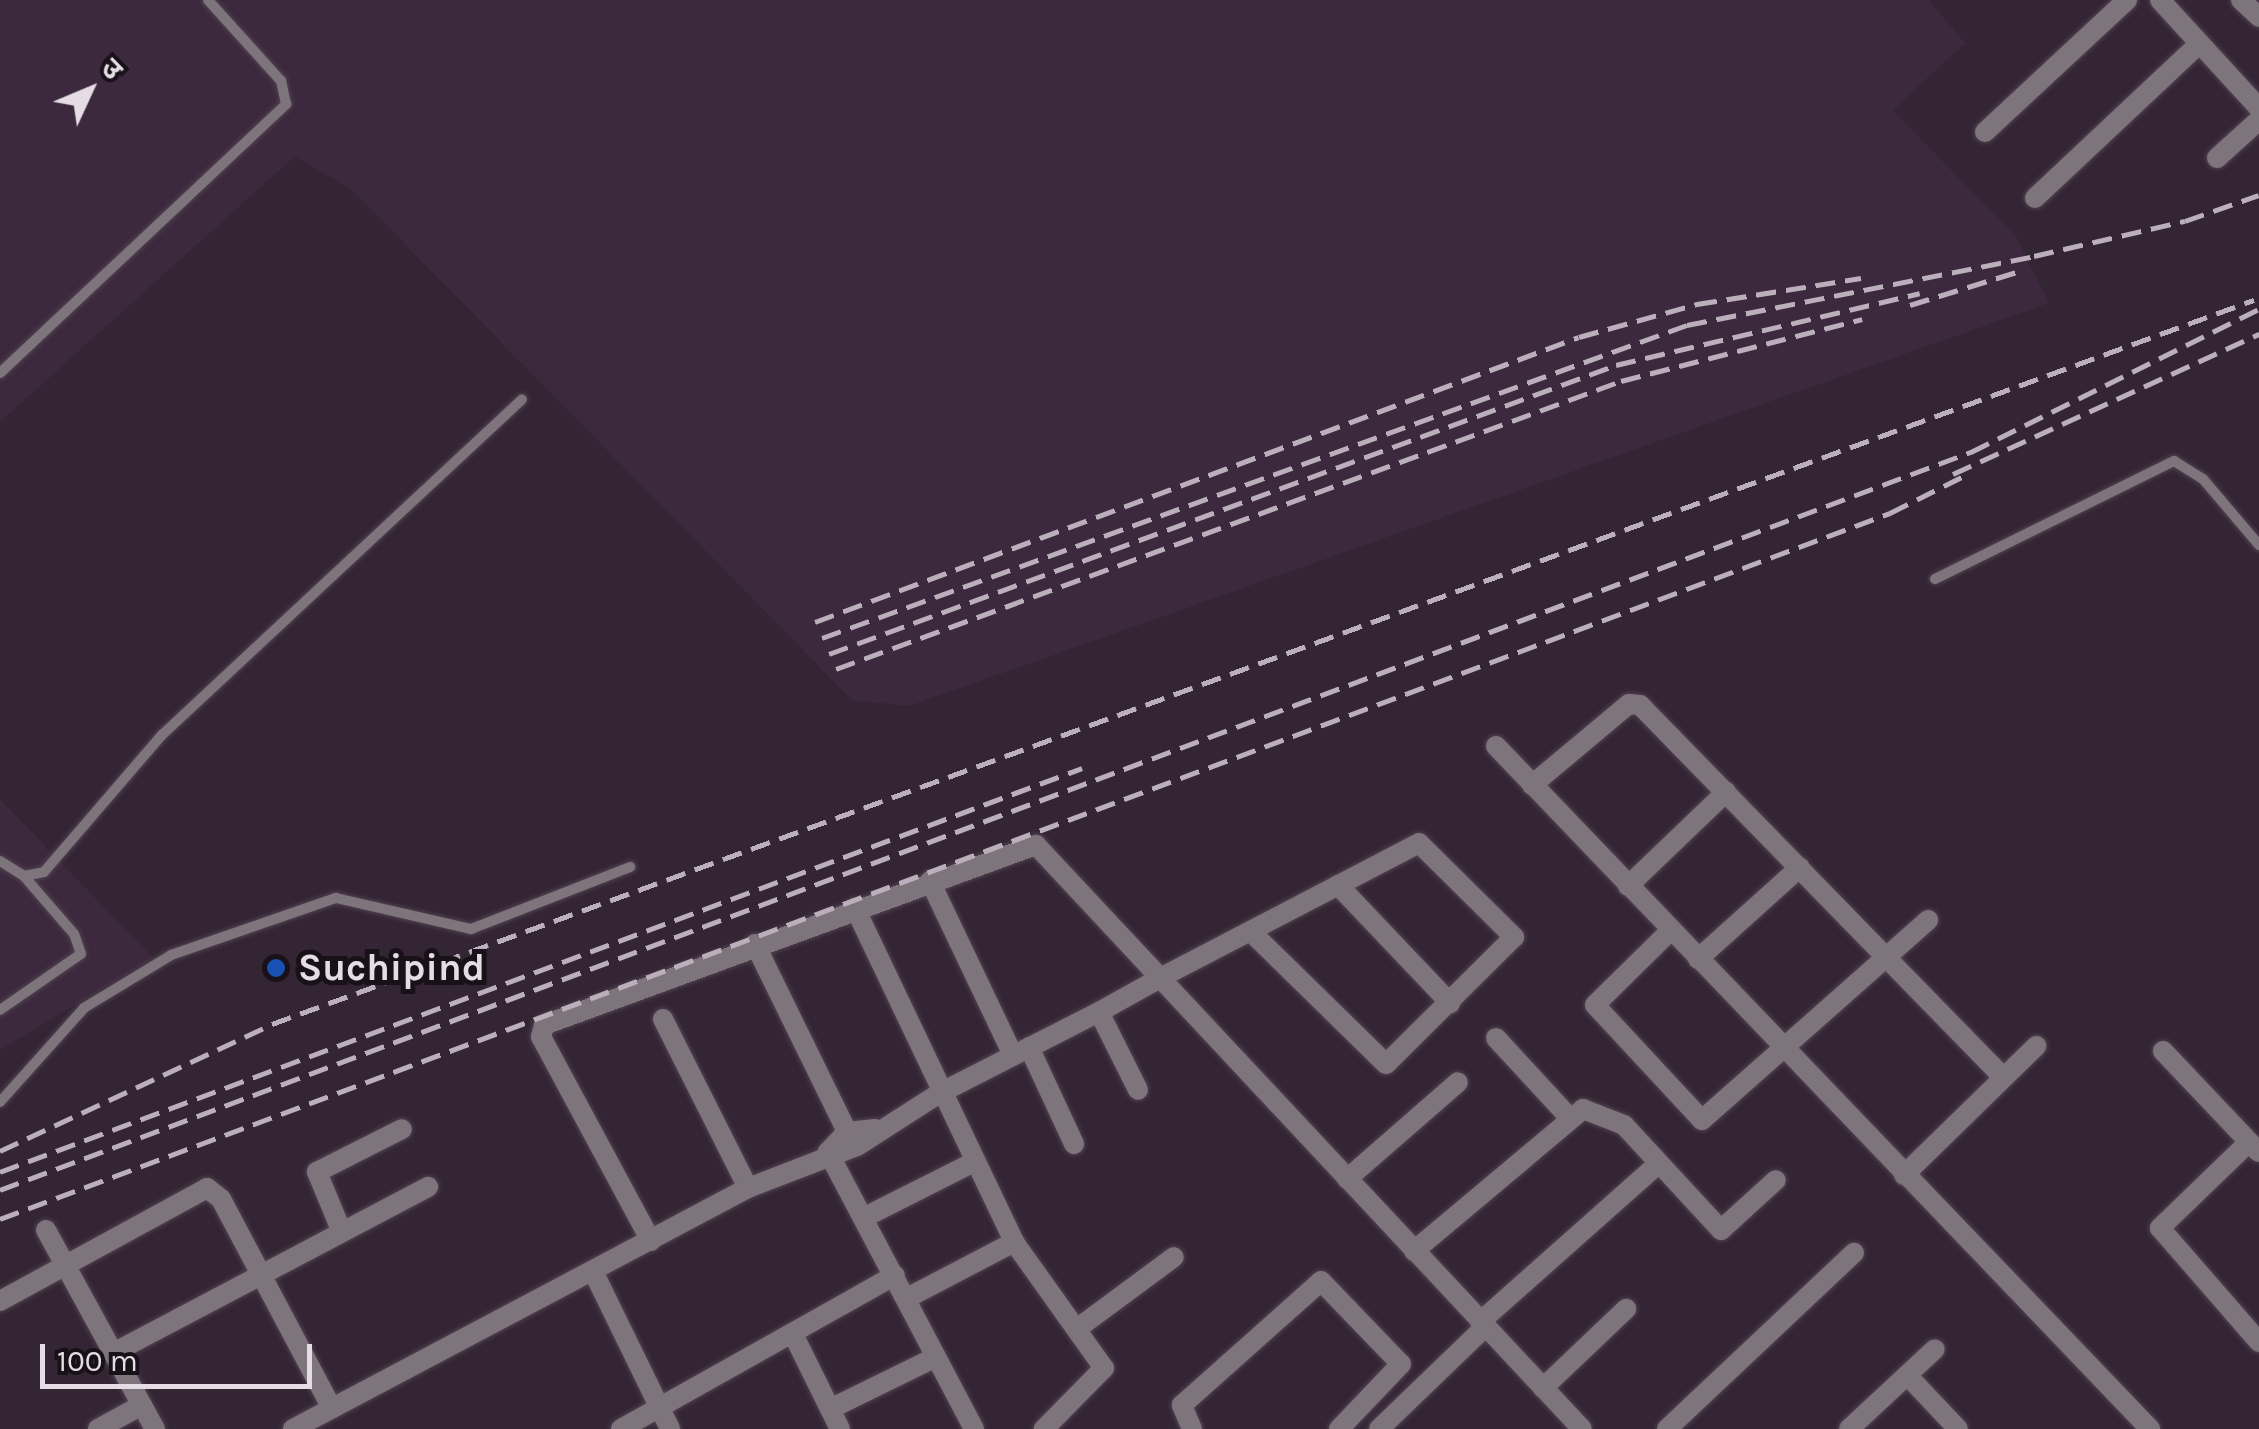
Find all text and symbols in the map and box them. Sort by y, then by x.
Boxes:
north arrow [40,40,140,140]
text: उ [94,51,129,86]
place label: Suchipind [298,945,485,991]
marker: Suchipind [263,955,289,981]
scale bar [45,1324,318,1386]
text: 100 m [57,1343,138,1379]

